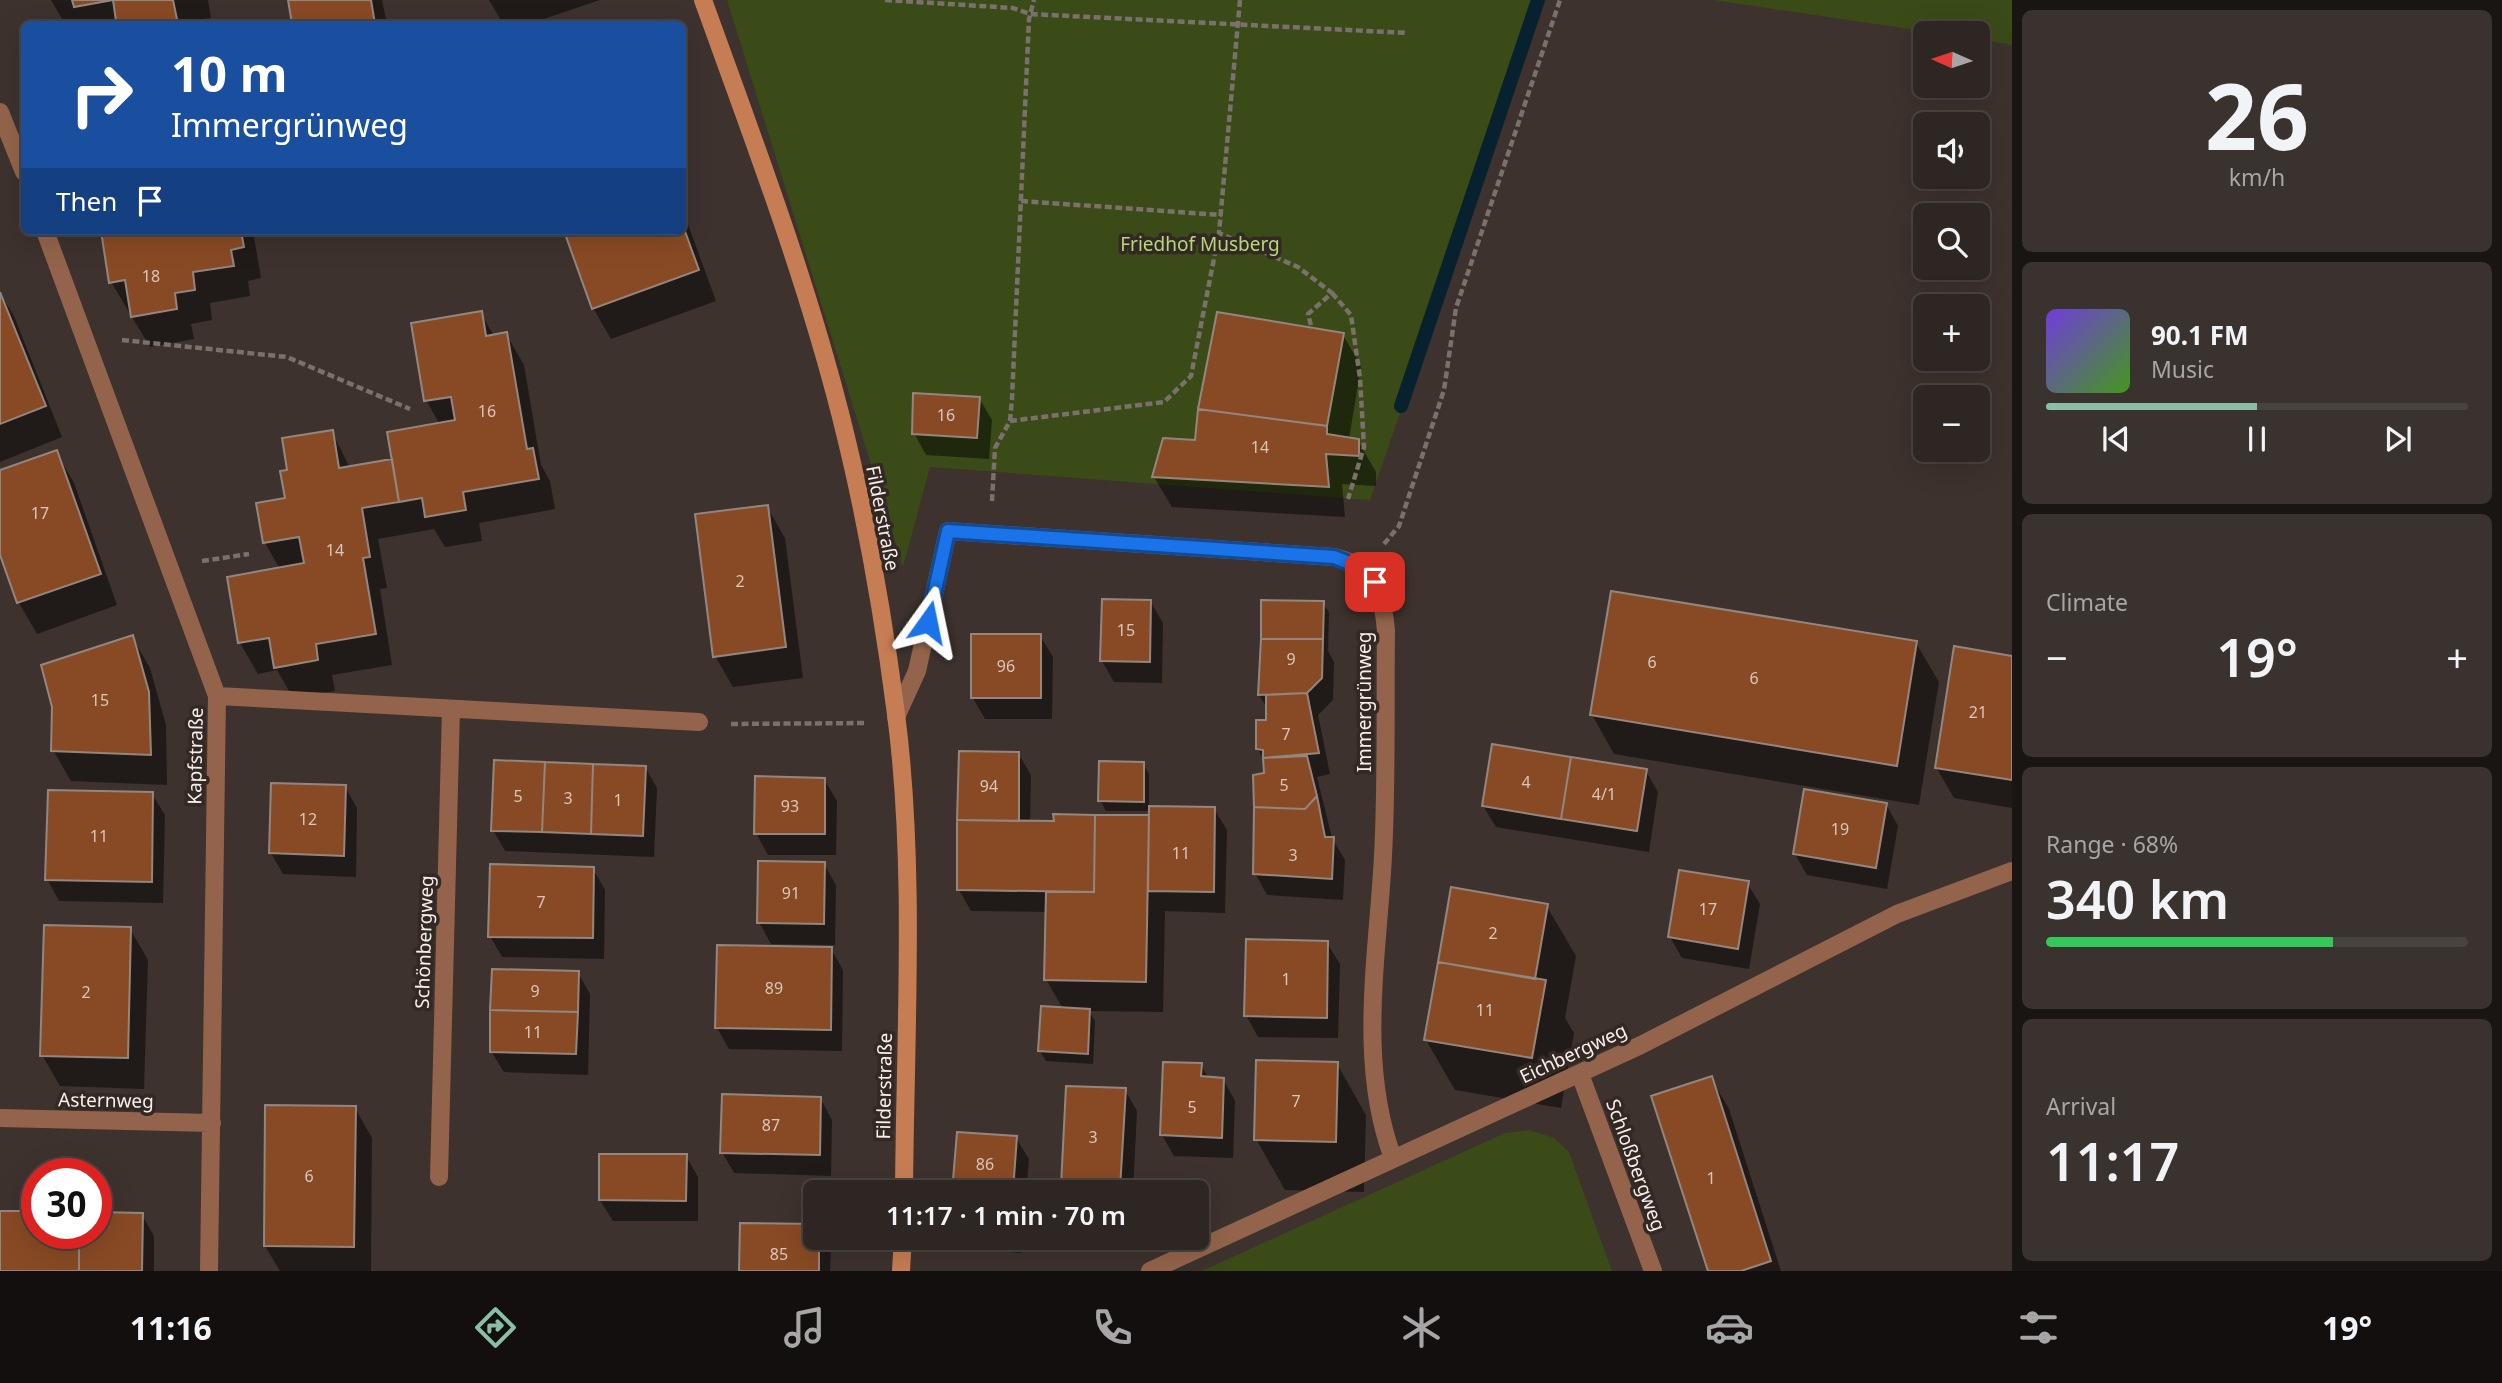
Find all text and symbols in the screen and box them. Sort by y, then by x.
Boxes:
north arrow [1913,21,1990,98]
map controls [1913,21,1990,462]
text: 10 m [171,40,288,106]
icon: right [56,49,147,140]
text: 26 [2205,53,2309,177]
text: Immergrünweg [171,103,408,146]
button: sound [1913,112,1990,189]
text: km/h [2229,161,2285,193]
icon: arrive [131,182,169,220]
text: Then [56,183,117,219]
button: search [1913,203,1990,280]
park label: Friedhof Musberg [1120,231,1280,257]
house number: 18 [142,265,160,287]
button: + [1913,294,1990,371]
text: 90.1 FM [2151,317,2248,353]
text: Music [2151,353,2214,385]
button: − [1913,385,1990,462]
house number: 16 [478,400,496,422]
house number: 16 [937,404,955,426]
icon: previous [2097,420,2135,458]
icon: pause [2238,420,2276,458]
icon: next [2379,420,2417,458]
house number: 14 [1251,436,1269,458]
street label: Filderstraße [860,463,906,573]
house number: 17 [31,502,49,524]
house number: 14 [326,539,344,561]
pin [1345,552,1405,612]
icon: arrive [1356,563,1394,601]
house number: 2 [735,570,745,592]
position arrow [891,585,965,659]
text: Climate [2046,586,2128,618]
house number: 15 [1117,619,1135,641]
text: 19° [2216,621,2298,692]
text: − [2046,631,2068,683]
text: + [2446,631,2468,683]
street label: Immergrünweg [1351,632,1377,772]
house number: 9 [1286,648,1296,670]
house number: 6 [1647,651,1657,673]
house number: 96 [997,655,1015,677]
house number: 6 [1749,667,1759,689]
house number: 15 [91,689,109,711]
house number: 21 [1969,701,1987,723]
street label: Kapfstraße [181,707,209,805]
house number: 7 [1281,723,1291,745]
house number: 4 [1521,771,1531,793]
house number: 5 [1279,774,1289,796]
house number: 94 [980,775,998,797]
house number: 4/1 [1592,783,1616,805]
house number: 5 [513,785,523,807]
house number: 3 [563,787,573,809]
house number: 1 [613,789,623,811]
house number: 93 [781,795,799,817]
house number: 12 [299,808,317,830]
house number: 19 [1831,818,1849,840]
house number: 11 [90,825,108,847]
text: Range · 68% [2046,828,2178,860]
house number: 11 [1172,842,1190,864]
house number: 3 [1288,844,1298,866]
text: 340 km [2046,863,2229,934]
street label: Schönbergweg [409,875,439,1009]
house number: 91 [782,882,800,904]
house number: 7 [536,891,546,913]
house number: 17 [1699,898,1717,920]
house number: 2 [1488,922,1498,944]
house number: 1 [1281,968,1291,990]
house number: 89 [765,977,783,999]
house number: 9 [530,980,540,1002]
house number: 2 [81,981,91,1003]
house number: 11 [1476,999,1494,1021]
street label: Eichbergweg [1515,1017,1631,1089]
house number: 11 [524,1021,542,1043]
street label: Filderstraße [870,1032,898,1140]
street label: Asternweg [58,1086,154,1114]
house number: 7 [1291,1090,1301,1112]
text: Arrival [2046,1090,2116,1122]
street label: Schloßbergweg [1600,1095,1672,1235]
house number: 5 [1187,1096,1197,1118]
house number: 87 [762,1114,780,1136]
text: 11:17 [2046,1125,2179,1196]
house number: 3 [1088,1126,1098,1148]
house number: 86 [976,1153,994,1175]
speed limit sign: 30 [21,1158,112,1249]
house number: 6 [304,1165,314,1187]
house number: 1 [1706,1167,1716,1189]
text: 11:17 · 1 min · 70 m [886,1197,1126,1233]
house number: 85 [770,1243,788,1265]
icon: directions [471,1303,520,1352]
icon: music [780,1303,829,1352]
icon: phone [1088,1303,1137,1352]
icon: climate [1397,1303,1446,1352]
icon: car [1705,1303,1754,1352]
icon: filters [2014,1303,2063,1352]
text: 11:16 [130,1306,212,1349]
text: 19° [2322,1306,2372,1349]

